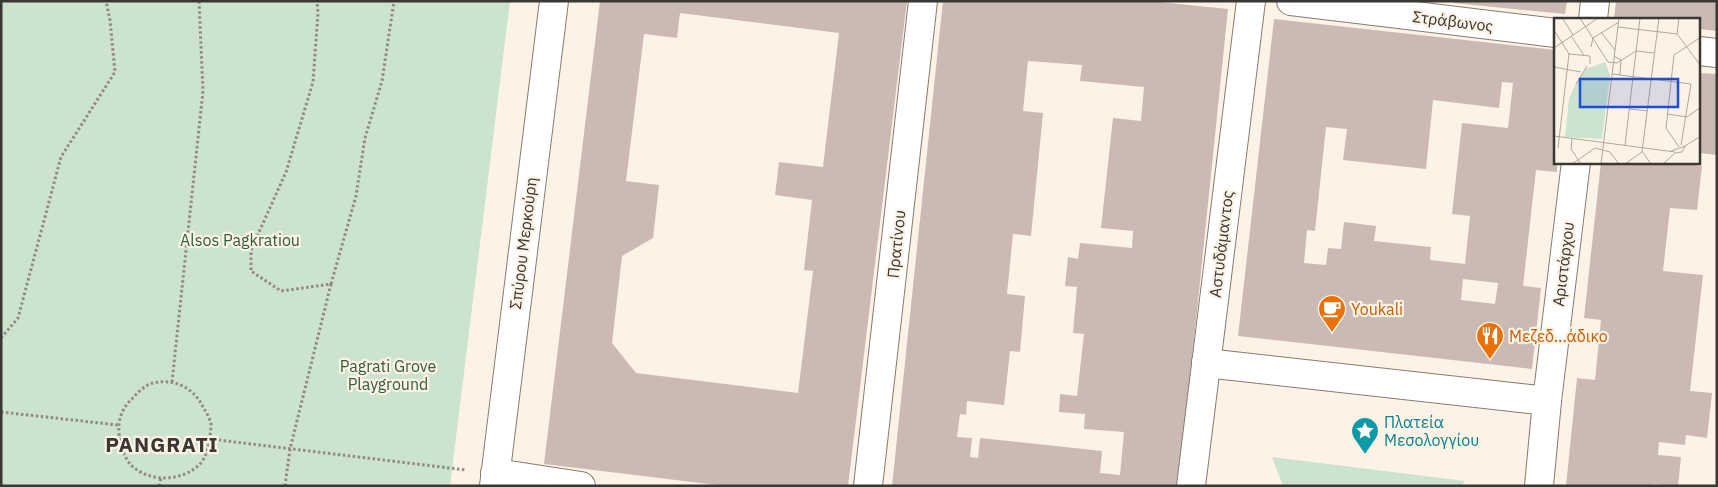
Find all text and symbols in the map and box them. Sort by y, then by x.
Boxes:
street label: Στράβωνος [1412,6,1495,36]
inset map [1554,18,1700,164]
street label: Σπύρου Μερκούρη [505,176,541,310]
street label: Αστυδάμαντος [1205,189,1238,299]
street label: Πρατίνου [882,209,910,279]
street label: Αριστάρχου [1548,220,1578,308]
park label: Alsos Pagkratiou [180,230,300,250]
cafe icon: Youkali [1317,294,1347,333]
place label: Youkali [1351,299,1403,319]
restaurant icon: Μεζεδ...άδικο [1475,321,1505,360]
place label: Μεζεδ...άδικο [1509,326,1608,346]
park label: Pagrati Grove Playground [340,356,436,394]
place label: Πλατεία Μεσολογγίου [1384,412,1479,450]
place icon: Πλατεία Μεσολογγίου [1350,416,1380,455]
district label: PANGRATI [105,430,219,458]

